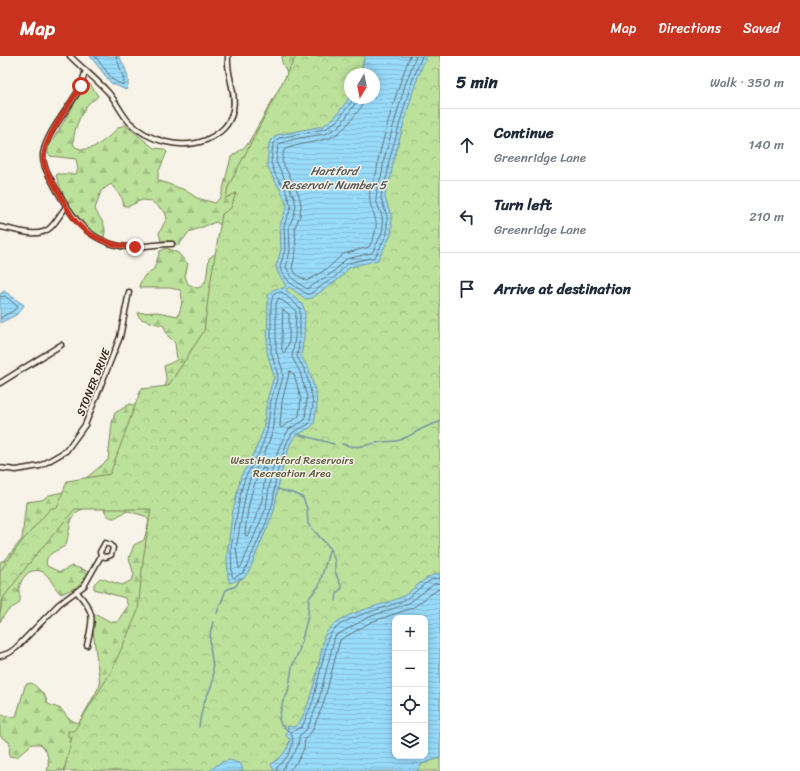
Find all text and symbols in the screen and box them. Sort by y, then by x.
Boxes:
text: Map [20,12,55,45]
text: Map [610,16,636,41]
text: Directions [658,16,721,41]
text: Saved [743,16,780,41]
text: 5 min [456,67,498,97]
north arrow [344,68,380,104]
text: Walk · 350 m [710,71,784,94]
route start [72,77,90,95]
text: Continue [494,120,554,146]
text: 140 m [749,133,784,156]
icon: ahead [456,134,478,156]
text: Greenridge Lane [494,146,586,169]
water label: Hartford Reservoir Number 5 [282,160,388,196]
text: Turn left [494,192,552,218]
text: 210 m [749,205,784,228]
icon: left [456,206,478,228]
text: Greenridge Lane [494,218,586,241]
route end [126,238,144,256]
text: Arrive at destination [494,276,631,302]
icon: arrive [456,278,478,300]
street label: STONER DRIVE [71,345,116,419]
park label: West Hartford Reservoirs Recreation Area [230,451,354,483]
map controls [392,615,428,759]
button: + [392,615,428,651]
button: − [392,651,428,687]
button: locate [392,687,428,723]
button: layers [392,723,428,759]

